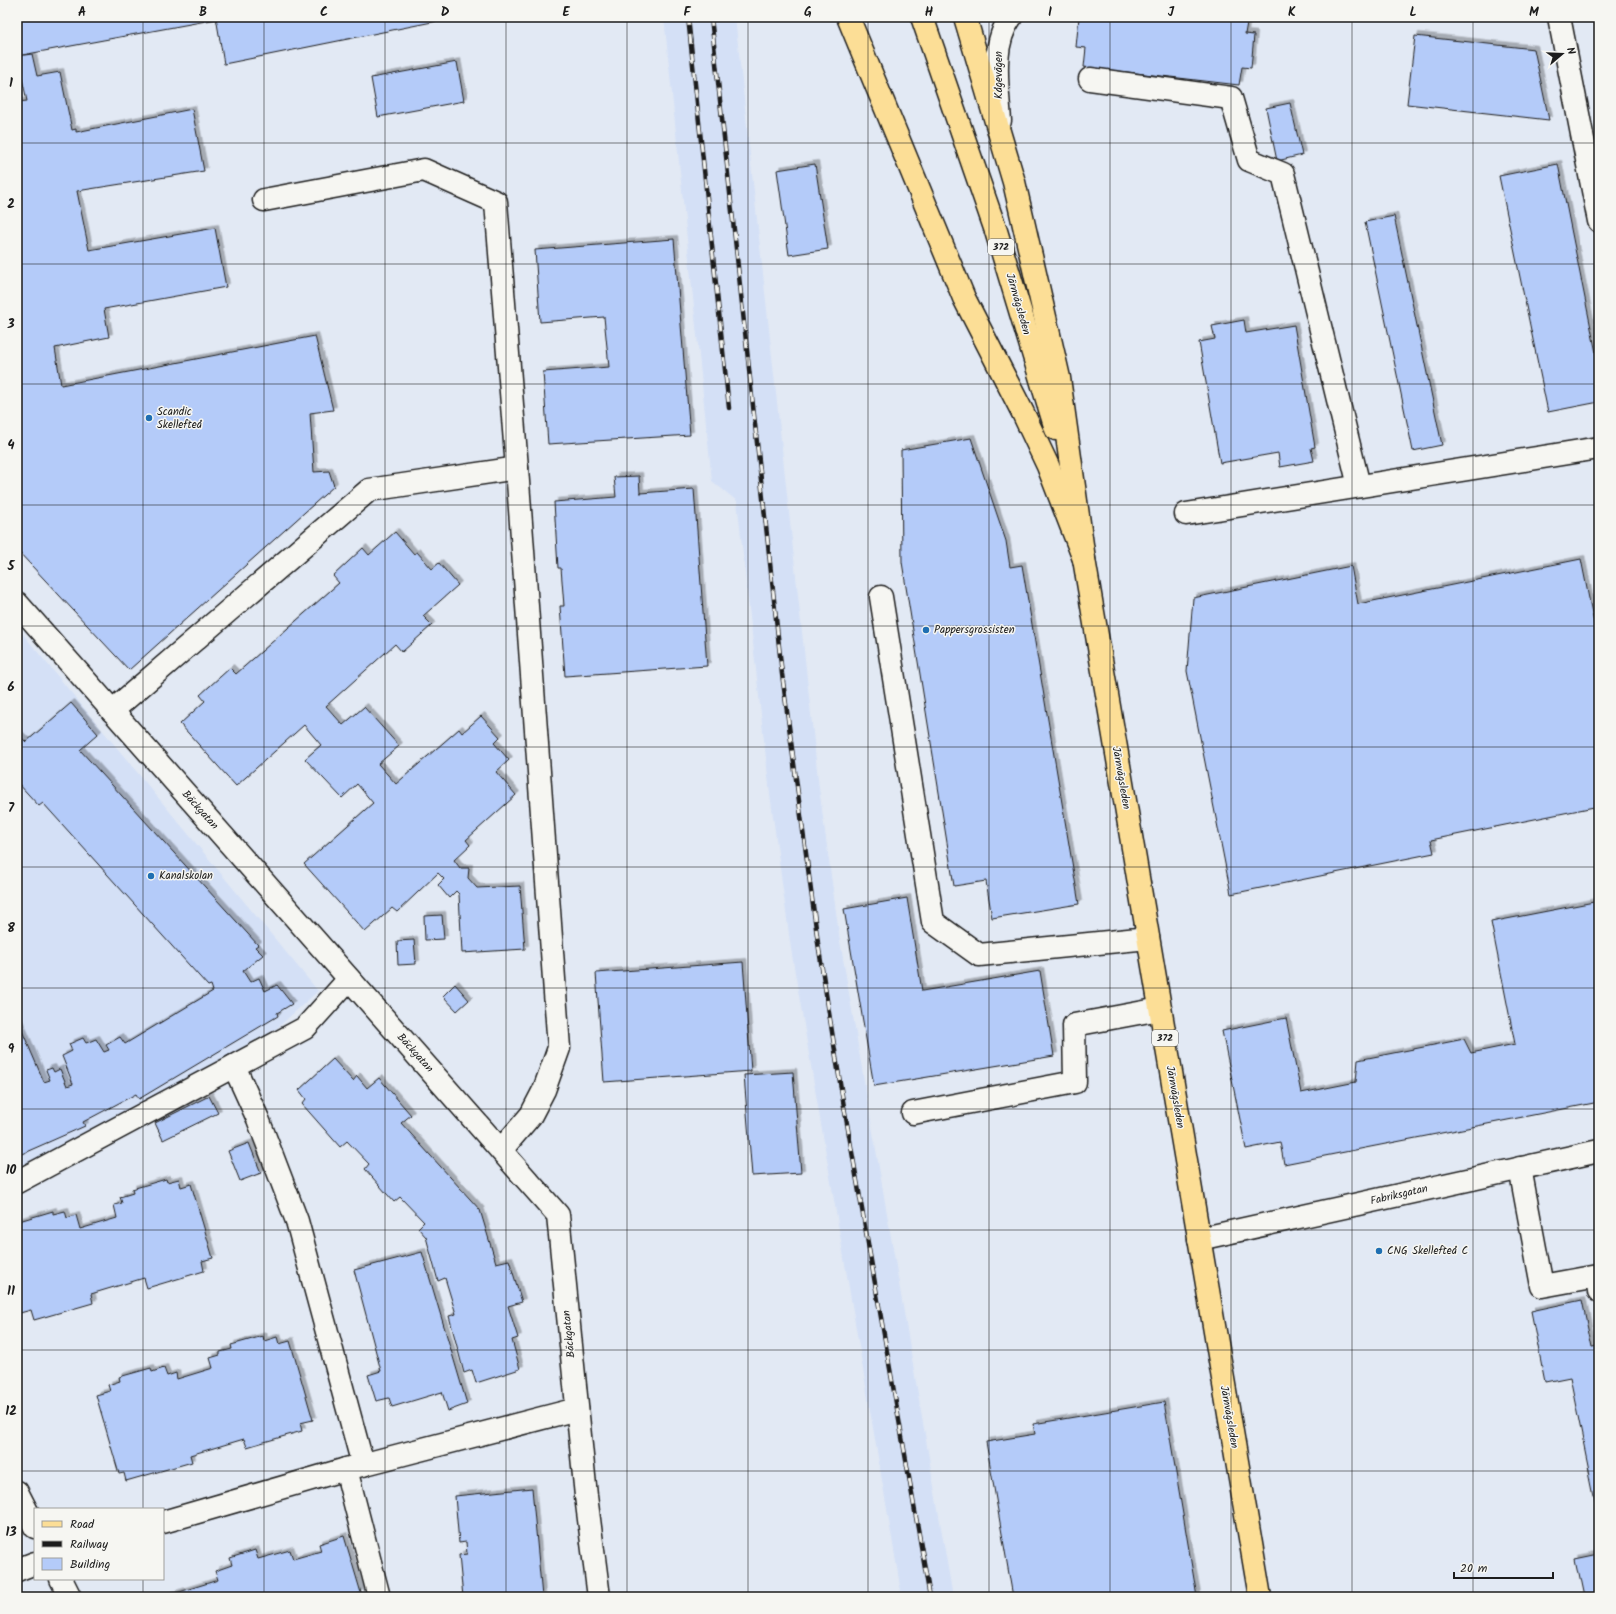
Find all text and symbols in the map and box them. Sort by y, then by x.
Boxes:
text: A [78,2,86,23]
text: B [199,2,207,23]
text: C [320,2,328,23]
text: D [441,2,450,23]
text: E [562,2,570,23]
text: F [683,2,691,23]
text: G [804,2,812,23]
text: H [925,2,934,23]
text: I [1048,2,1052,23]
text: J [1168,2,1175,23]
text: K [1288,2,1296,23]
text: L [1409,2,1417,23]
text: M [1529,2,1539,23]
north arrow [1542,34,1582,74]
text: N [1561,45,1580,57]
street label: Kågevägen [990,51,1008,99]
text: 1 [9,73,13,94]
text: 2 [7,194,15,215]
road number: 372 [988,239,1014,255]
street label: Järnvägsleden [1001,271,1035,337]
text: 3 [6,314,15,335]
place label: Scandic Skellefteå [157,403,203,434]
marker: Scandic Skellefteå [144,413,154,423]
text: 4 [7,435,15,456]
text: 5 [7,556,16,577]
place label: Pappersgrossisten [934,621,1015,639]
marker: Pappersgrossisten [921,625,931,635]
text: 6 [7,677,15,698]
street label: Järnvägsleden [1107,745,1135,811]
street label: Bäckgatan [177,786,223,834]
text: 7 [8,798,15,819]
place label: Kanalskolan [159,867,213,885]
marker: Kanalskolan [146,871,156,881]
text: 8 [7,918,15,939]
street label: Bäckgatan [392,1029,438,1077]
road number: 372 [1152,1030,1178,1046]
text: 9 [8,1039,15,1060]
street label: Järnvägsleden [1161,1064,1189,1130]
text: 10 [6,1160,17,1181]
street label: Fabriksgatan [1368,1180,1430,1210]
place label: CNG Skellefteå C [1387,1242,1468,1260]
marker: CNG Skellefteå C [1374,1246,1384,1256]
text: 11 [7,1281,15,1302]
street label: Bäckgatan [558,1309,580,1359]
street label: Järnvägsleden [1215,1384,1243,1450]
text: 12 [5,1401,17,1422]
legend [34,1508,164,1580]
text: Road [70,1515,95,1534]
text: 13 [5,1522,17,1543]
text: Railway [70,1535,108,1554]
scale bar [1454,1554,1553,1580]
text: Building [70,1555,110,1574]
text: 20 m [1460,1559,1488,1578]

